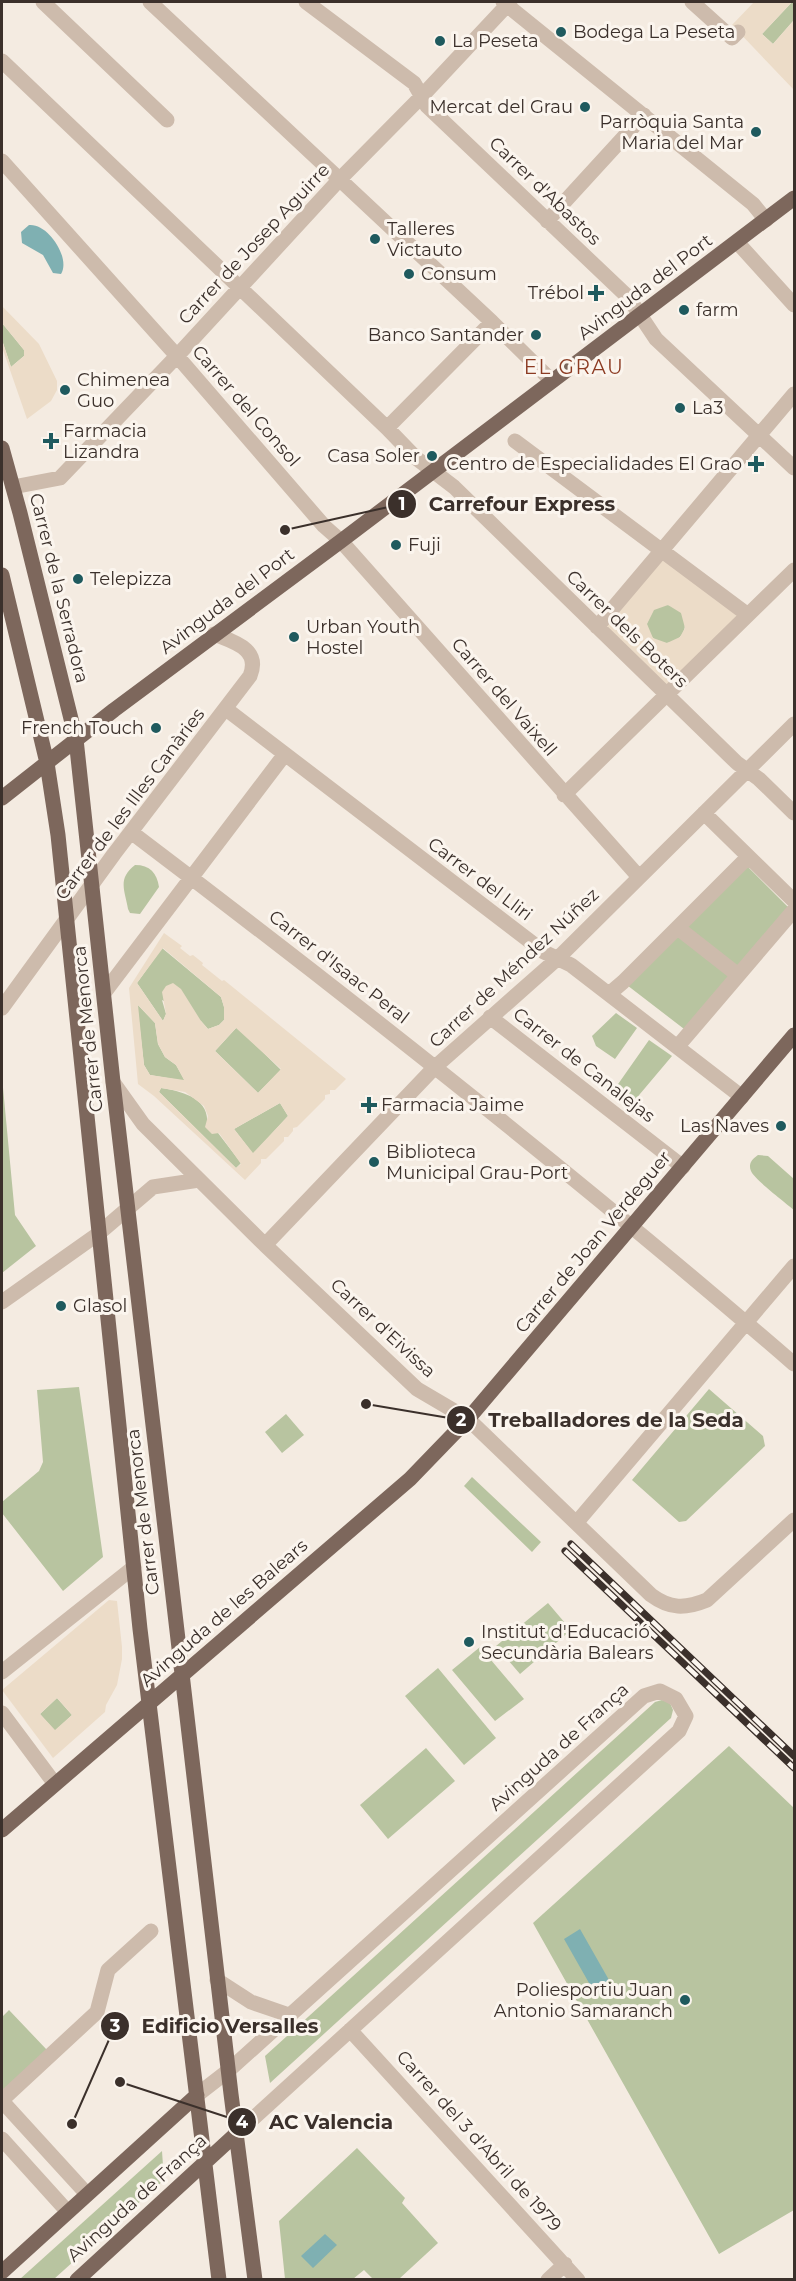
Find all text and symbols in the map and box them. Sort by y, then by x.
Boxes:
place label: Bodega La Peseta [573,21,735,43]
marker: Bodega La Peseta [554,25,568,39]
place label: La Peseta [452,30,539,52]
marker: La Peseta [433,34,447,48]
place label: Mercat del Grau [429,96,573,118]
marker: Mercat del Grau [578,100,592,114]
place label: Parròquia Santa Maria del Mar [599,111,744,154]
marker: Parròquia Santa Maria del Mar [749,125,763,139]
street label: Carrer d'Abastos [485,132,606,250]
street label: Carrer de Josep Aguirre [174,159,334,329]
place label: Talleres Victauto [387,218,462,261]
street label: Avinguda del Port [573,229,717,345]
marker: Talleres Victauto [368,232,382,246]
place label: Consum [421,263,497,285]
marker: Consum [402,267,416,281]
place label: Trébol [528,282,584,304]
marker: Trébol [589,286,603,300]
place label: farm [696,299,739,321]
marker: farm [677,303,691,317]
place label: Banco Santander [368,324,524,346]
marker: Banco Santander [529,328,543,342]
street label: Carrer del Consol [187,341,305,471]
district label: EL GRAU [524,355,624,379]
place label: Chimenea Guo [77,369,170,412]
marker: Chimenea Guo [58,383,72,397]
place label: La3 [692,397,723,419]
marker: La3 [673,401,687,415]
place label: Farmacia Lizandra [63,420,147,463]
marker: Farmacia Lizandra [44,434,58,448]
place label: Casa Soler [327,445,420,467]
marker: Casa Soler [425,449,439,463]
place label: Centro de Especialidades El Grao [446,453,742,475]
marker: Centro de Especialidades El Grao [747,455,765,473]
callout: Carrefour Express [387,485,627,523]
street label: Carrer de la Serradora [25,491,93,685]
text: Carrefour Express [429,492,616,516]
text: 1 [398,493,406,515]
place label: Fuji [408,534,441,556]
marker: Fuji [389,538,403,552]
street label: Avinguda del Port [155,543,299,659]
street label: Carrer dels Boters [562,565,692,693]
place label: Telepizza [90,568,172,590]
marker: Telepizza [71,572,85,586]
place label: Urban Youth Hostel [306,616,420,659]
marker: Urban Youth Hostel [287,630,301,644]
street label: Carrer del Vaixell [447,633,561,761]
street label: Carrer de les Illes Canàries [51,704,209,904]
place label: French Touch [21,717,144,739]
marker: French Touch [149,721,163,735]
street label: Carrer del Lliri [423,833,537,925]
street label: Carrer de Méndez Núñez [425,884,603,1052]
street label: Carrer d'Isaac Peral [265,905,413,1029]
street label: Carrer de Menorca [68,945,108,1113]
street label: Carrer de Canalejas [509,1003,659,1127]
place label: Farmacia Jaime [381,1094,524,1116]
marker: Farmacia Jaime [362,1098,376,1112]
place label: Las Naves [680,1115,769,1137]
marker: Las Naves [774,1119,788,1133]
place label: Biblioteca Municipal Grau-Port [386,1141,568,1184]
street label: Carrer de Joan Verdeguer [510,1147,676,1337]
marker: Biblioteca Municipal Grau-Port [367,1155,381,1169]
street label: Carrer d'Eivissa [326,1274,440,1382]
place label: Glasol [73,1295,127,1317]
marker: Glasol [54,1299,68,1313]
callout: Treballadores de la Seda [446,1401,756,1439]
text: Treballadores de la Seda [488,1408,744,1432]
text: 2 [456,1409,467,1431]
street label: Carrer de Menorca [122,1428,164,1596]
street label: Avinguda de les Balears [136,1534,312,1692]
place label: Institut d'Educació Secundària Balears [481,1621,654,1664]
marker: Institut d'Educació Secundària Balears [462,1635,476,1649]
street label: Avinguda de França [485,1679,633,1815]
place label: Poliesportiu Juan Antonio Samaranch [494,1979,673,2022]
marker: Poliesportiu Juan Antonio Samaranch [678,1993,692,2007]
callout: Edificio Versalles [100,2007,331,2045]
text: Edificio Versalles [142,2014,319,2038]
text: 3 [109,2015,121,2037]
street label: Carrer del 3 d'Abril de 1979 [392,2046,566,2236]
callout: AC Valencia [227,2103,405,2141]
text: AC Valencia [268,2110,393,2134]
text: 4 [236,2111,249,2133]
street label: Avinguda de França [63,2130,211,2266]

